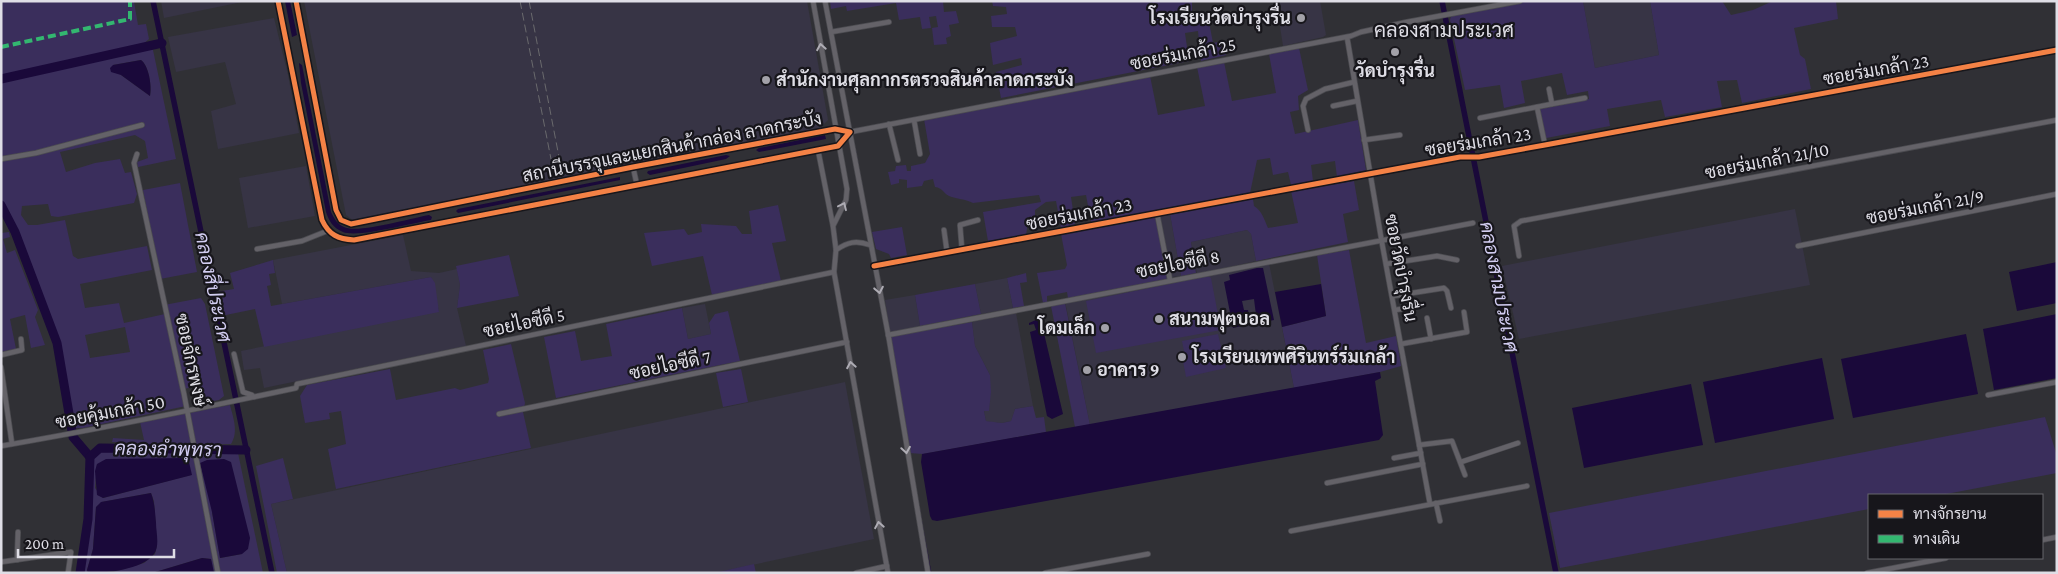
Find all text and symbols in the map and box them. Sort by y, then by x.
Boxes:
place label: โรงเรียนวัดบำรุงรื่น [1148,2,1291,32]
marker: โรงเรียนวัดบำรุงรื่น [1295,12,1307,24]
district label: คลองสามประเวศ [1374,19,1514,41]
street label: ซอยร่มเกล้า 25 [1128,32,1238,74]
one-way arrow [816,43,826,51]
marker: วัดบำรุงรื่น [1389,46,1401,58]
street label: ซอยร่มเกล้า 23 [1821,49,1931,89]
place label: วัดบำรุงรื่น [1355,55,1435,85]
place label: สำนักงานศุลกากรตรวจสินค้าลาดกระบัง [776,68,1074,94]
marker: สำนักงานศุลกากรตรวจสินค้าลาดกระบัง [760,74,772,86]
street label: สถานีบรรจุและแยกสินค้ากล่อง ลาดกระบัง [520,105,824,188]
street label: ซอยร่มเกล้า 23 [1423,122,1533,160]
street label: ซอยร่มเกล้า 21/10 [1703,137,1831,183]
street label: ซอยร่มเกล้า 21/9 [1864,184,1986,228]
street label: ซอยร่มเกล้า 23 [1024,192,1134,234]
one-way arrow [836,202,847,211]
street label: ซอยวัดบำรุงรื่น [1379,211,1427,324]
water label: คลองสามประเวศ [1476,220,1522,355]
water label: คลองสี่ประเวศ [191,229,242,345]
street label: ซอยไอซีดี 8 [1134,243,1221,282]
one-way arrow [873,286,883,294]
street label: ซอยไอซีดี 5 [481,302,567,341]
place label: สนามฟุตบอล [1169,309,1270,333]
street label: ซอยจักรพงษ์ [171,311,214,409]
marker: สนามฟุตบอล [1153,313,1165,325]
place label: โดมเล็ก [1037,314,1095,338]
marker: โดมเล็ก [1099,322,1111,334]
street label: ซอยไอซีดี 7 [627,344,713,383]
place label: โรงเรียนเทพศิรินทร์ร่มเกล้า [1191,344,1395,367]
marker: โรงเรียนเทพศิรินทร์ร่มเกล้า [1176,351,1188,363]
one-way arrow [846,360,856,369]
place label: อาคาร 9 [1097,360,1160,380]
marker: อาคาร 9 [1081,364,1093,376]
street label: ซอยคุ้มเกล้า 50 [53,390,167,434]
water label: คลองลำพุทรา [114,438,222,462]
one-way arrow [900,447,911,455]
legend [1868,494,2043,559]
text: ทางจักรยาน [1913,505,1987,522]
one-way arrow [875,520,885,529]
scale bar [18,526,174,558]
text: ทางเดิน [1913,530,1960,547]
text: 200 m [25,536,64,552]

